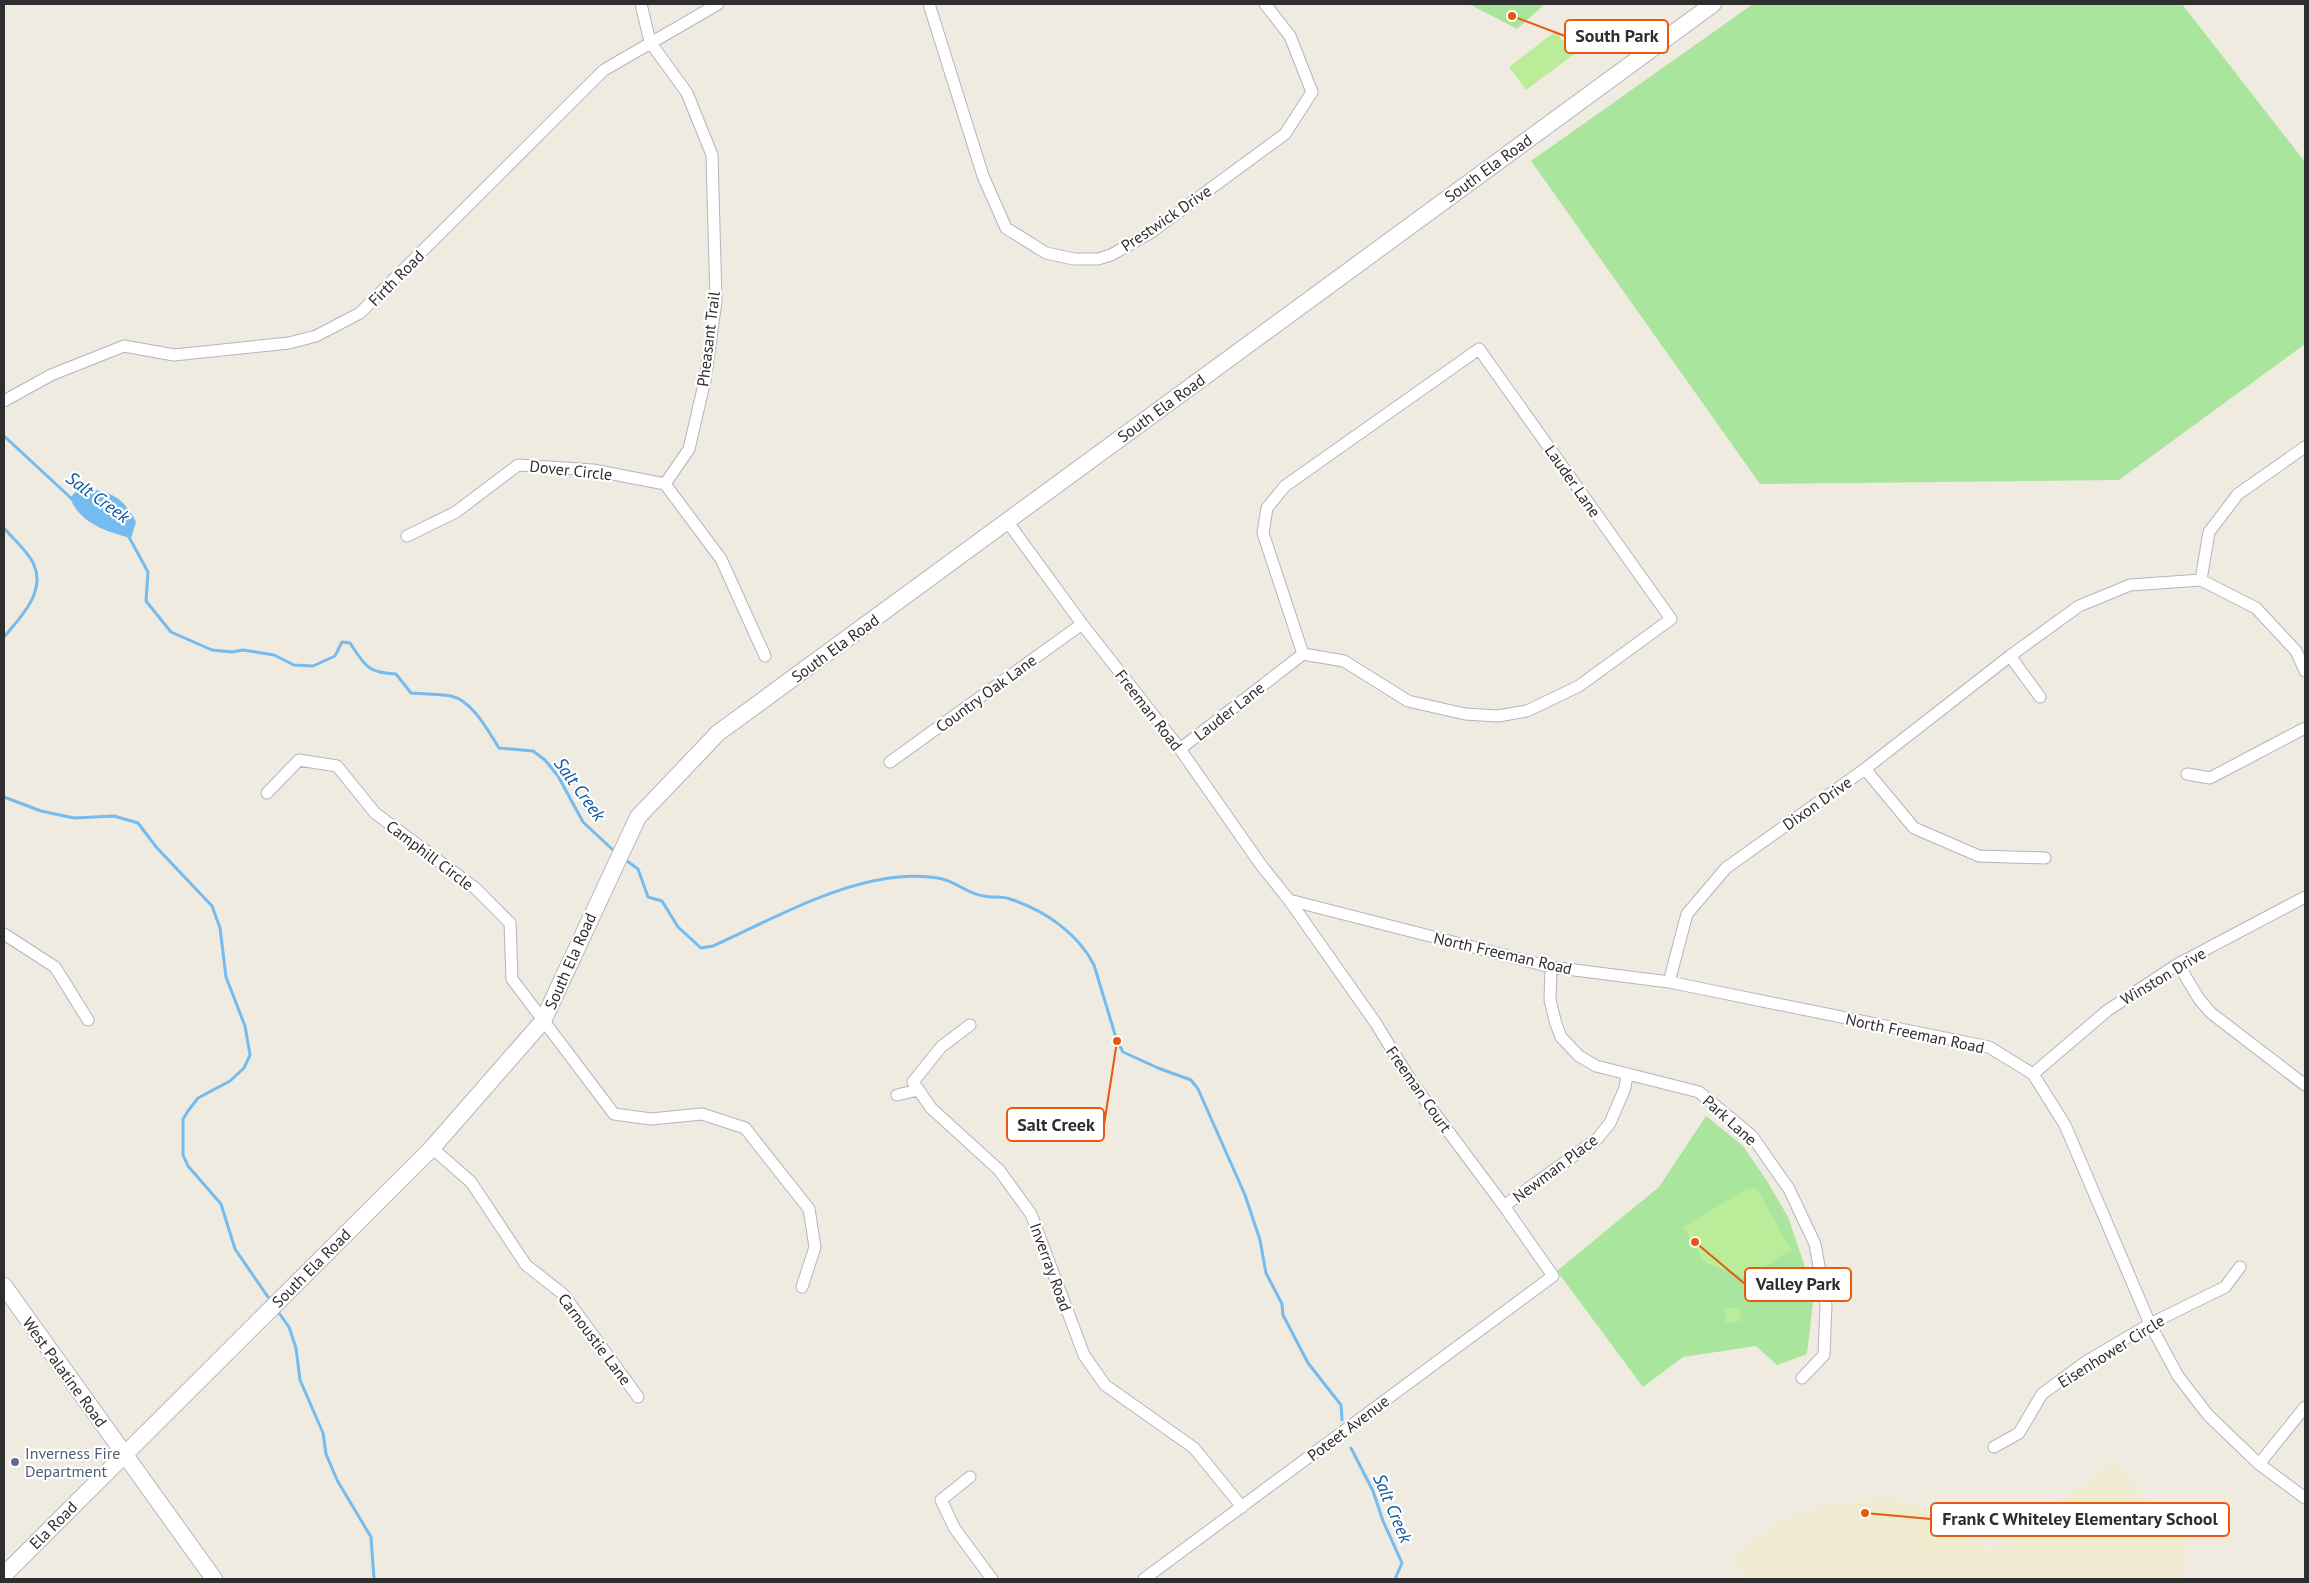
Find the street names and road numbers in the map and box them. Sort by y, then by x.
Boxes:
street label: South Ela Road [1440,129,1536,207]
street label: Prestwick Drive [1117,180,1215,256]
street label: Firth Road [364,246,428,310]
street label: Pheasant Trail [692,290,724,388]
street label: South Ela Road [1113,369,1209,447]
street label: Lauder Lane [1541,441,1605,521]
street label: Dover Circle [529,456,613,484]
street label: South Ela Road [787,609,883,687]
street label: Country Oak Lane [932,650,1040,736]
street label: Freeman Road [1111,665,1187,755]
street label: Lauder Lane [1190,677,1268,745]
street label: Dixon Drive [1778,772,1856,834]
street label: Camphill Circle [382,816,478,894]
street label: South Ela Road [540,910,600,1012]
street label: North Freeman Road [1432,927,1574,979]
street label: Winston Drive [2117,943,2209,1009]
street label: North Freeman Road [1844,1009,1986,1057]
street label: Freeman Court [1382,1042,1456,1137]
street label: Park Lane [1699,1090,1761,1150]
street label: Newman Place [1509,1130,1601,1206]
street label: Inverray Road [1026,1220,1076,1314]
street label: South Ela Road [267,1224,355,1312]
street label: Carnoustie Lane [554,1289,636,1389]
street label: Eisenhower Circle [2054,1310,2168,1392]
street label: West Palatine Road [18,1313,112,1431]
street label: Poteet Avenue [1303,1391,1393,1465]
street label: Ela Road [25,1497,81,1553]

